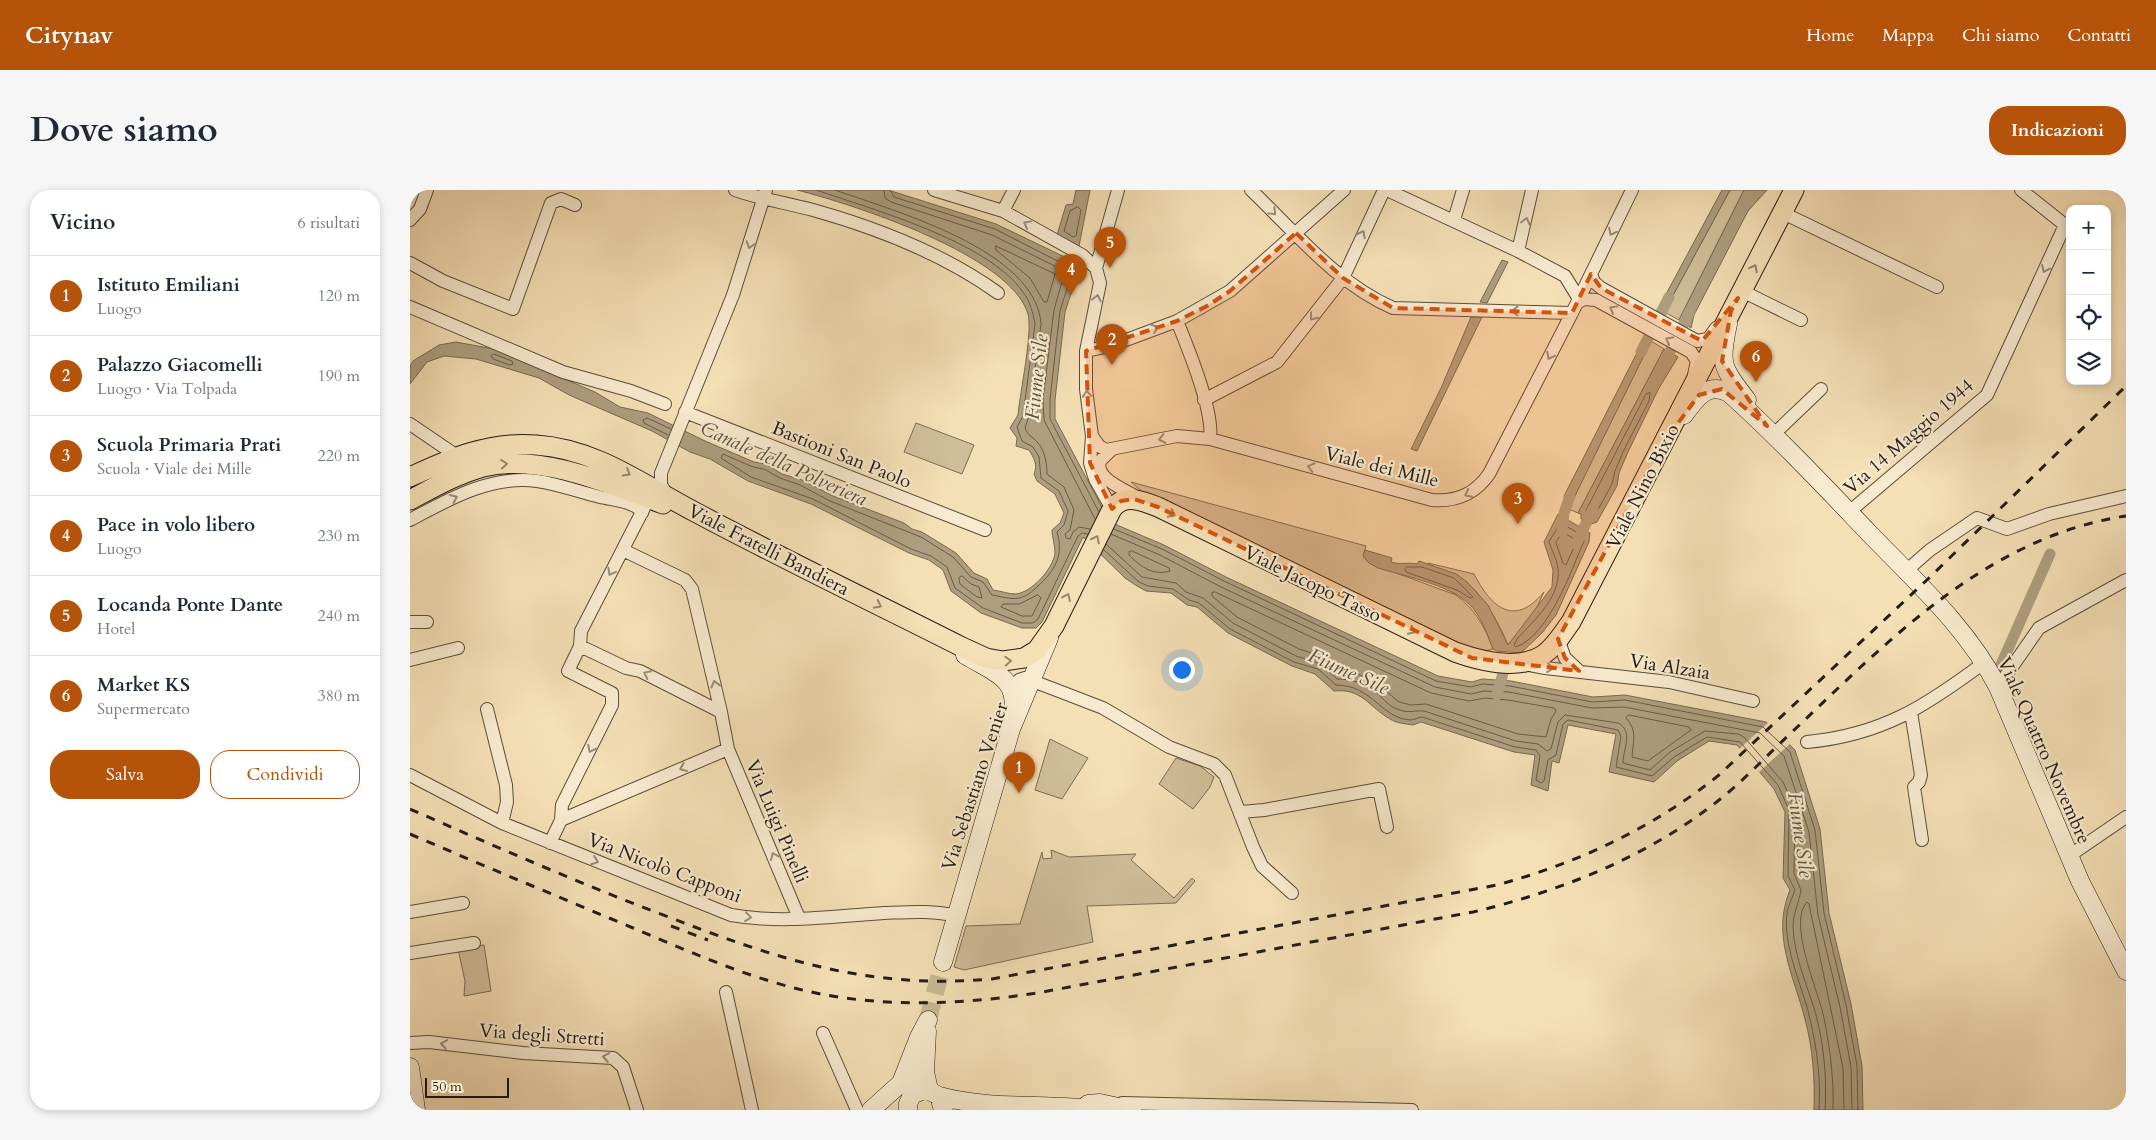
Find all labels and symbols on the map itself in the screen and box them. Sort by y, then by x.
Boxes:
one-way arrow [1268,206,1277,215]
one-way arrow [1521,217,1531,225]
one-way arrow [1024,221,1033,231]
pin: 5 [1094,227,1126,268]
one-way arrow [1608,227,1618,236]
one-way arrow [1356,230,1366,239]
one-way arrow [745,240,755,248]
pin: 4 [1055,254,1087,295]
one-way arrow [1748,264,1758,273]
one-way arrow [2041,264,2051,273]
one-way arrow [1091,293,1102,302]
one-way arrow [1609,305,1618,315]
one-way arrow [1511,306,1519,317]
one-way arrow [1310,311,1318,320]
pin: 2 [1096,324,1128,365]
one-way arrow [1150,324,1159,334]
water label: Fiume Sile [1019,333,1054,421]
one-way arrow [1665,336,1674,346]
pin: 6 [1740,341,1772,382]
one-way arrow [1546,351,1556,360]
street label: Via 14 Maggio 1944 [1838,373,1979,500]
one-way arrow [1082,389,1093,397]
water label: Canale della Polveriera [696,415,871,512]
street label: Bastioni San Paolo [768,415,915,495]
street label: Viale Nino Bixio [1600,419,1686,553]
one-way arrow [1158,433,1167,444]
street label: Viale dei Mille [1322,440,1442,494]
one-way arrow [500,459,508,470]
one-way arrow [1307,463,1316,473]
one-way arrow [622,466,631,476]
pin: 3 [1502,483,1534,524]
one-way arrow [1464,488,1473,498]
one-way arrow [448,494,457,504]
street label: Viale Fratelli Bandiera [683,498,854,602]
one-way arrow [1167,507,1176,518]
one-way arrow [1090,535,1100,544]
street label: Viale Jacopo Tasso [1239,539,1386,629]
one-way arrow [607,567,617,576]
one-way arrow [1061,593,1072,602]
one-way arrow [873,599,882,609]
one-way arrow [1407,625,1416,635]
water label: Fiume Sile [1304,642,1394,701]
street label: Via Alzaia [1628,648,1712,686]
street label: Viale Quattro Novembre [1991,653,2097,848]
one-way arrow [1005,655,1013,666]
your location [1169,657,1195,683]
one-way arrow [1547,663,1555,674]
one-way arrow [643,670,652,680]
one-way arrow [710,680,721,689]
street label: Via Sebastiano Venier [935,699,1014,874]
one-way arrow [586,744,597,753]
pin: 1 [1003,752,1035,793]
street label: Via Luigi Pinelli [739,756,815,887]
one-way arrow [679,762,688,773]
water label: Fiume Sile [1781,791,1820,880]
street label: Via Nicolò Capponi [584,827,745,909]
one-way arrow [770,852,780,861]
one-way arrow [590,855,599,865]
one-way arrow [744,911,752,922]
street label: Via degli Stretti [478,1018,606,1052]
one-way arrow [440,1039,448,1050]
one-way arrow [601,1053,610,1063]
scale bar [425,1075,509,1098]

